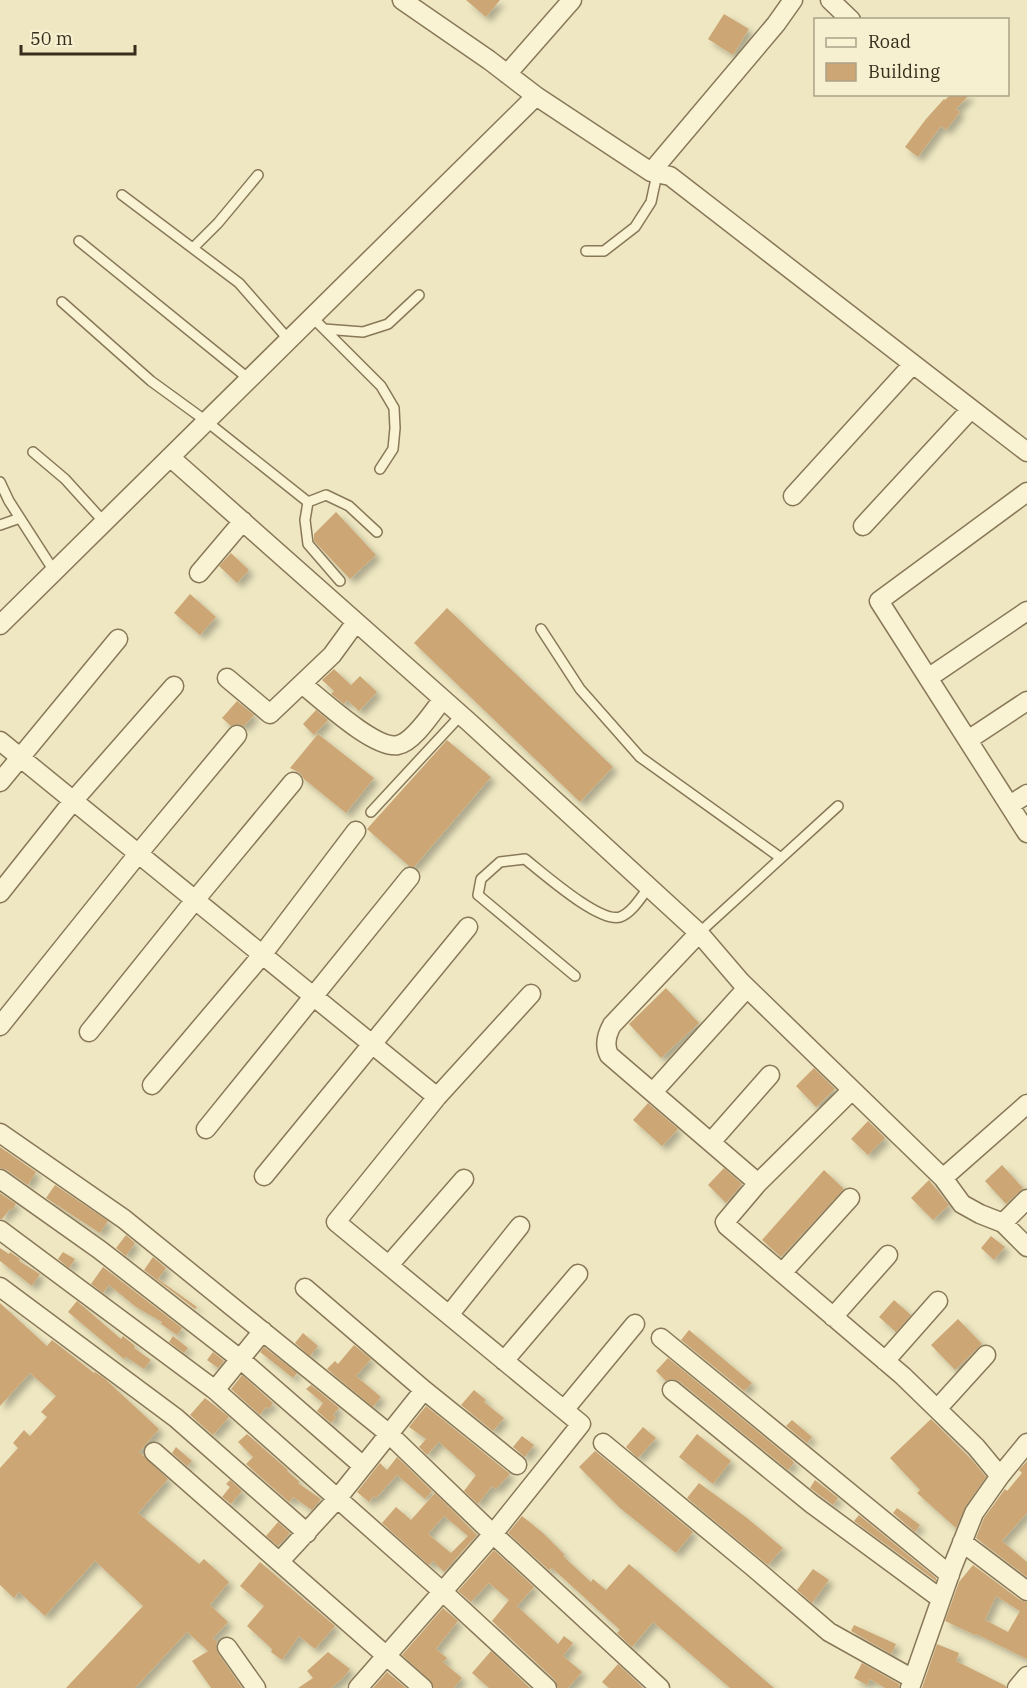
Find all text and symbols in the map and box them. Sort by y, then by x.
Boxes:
scale bar [21,18,135,56]
legend [814,18,1009,96]
text: 50 m [30,27,73,50]
text: Road [868,30,911,53]
text: Building [868,60,940,83]

